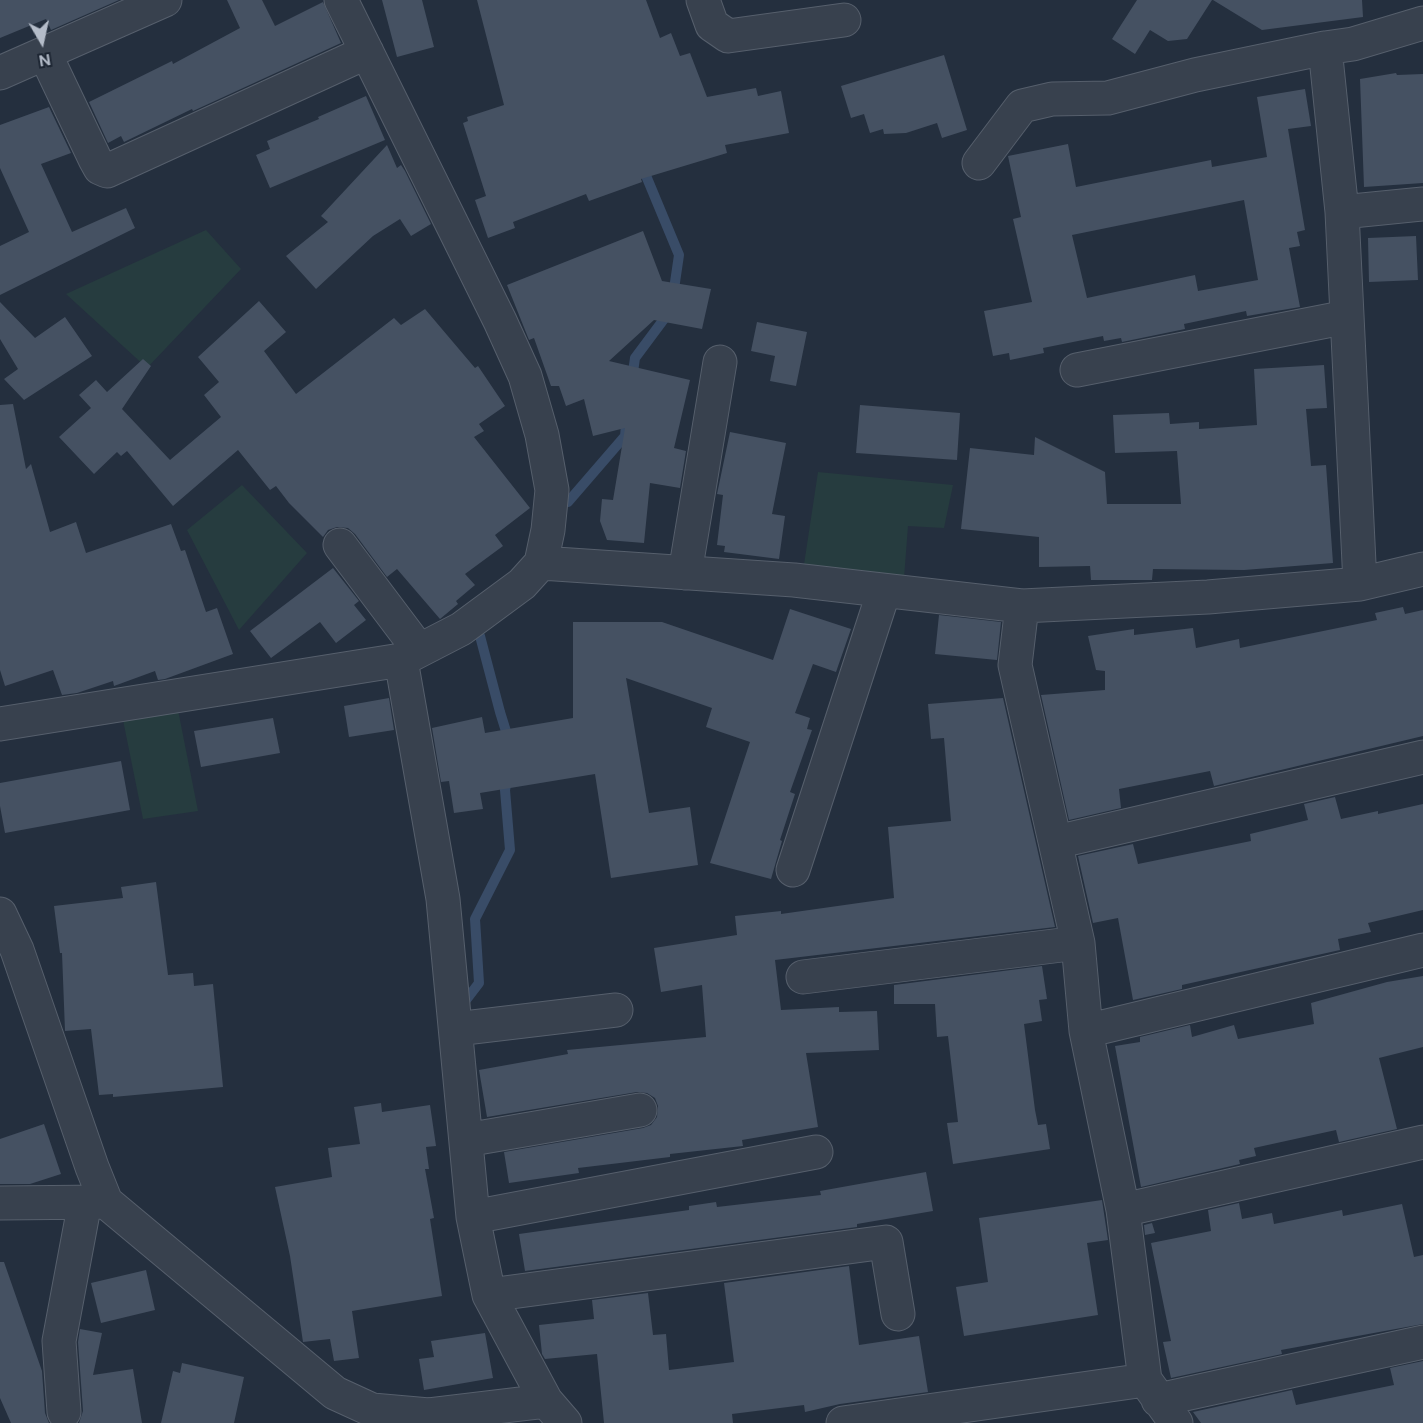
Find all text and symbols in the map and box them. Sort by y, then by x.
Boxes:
north arrow [12,12,72,72]
text: N [37,49,52,72]

